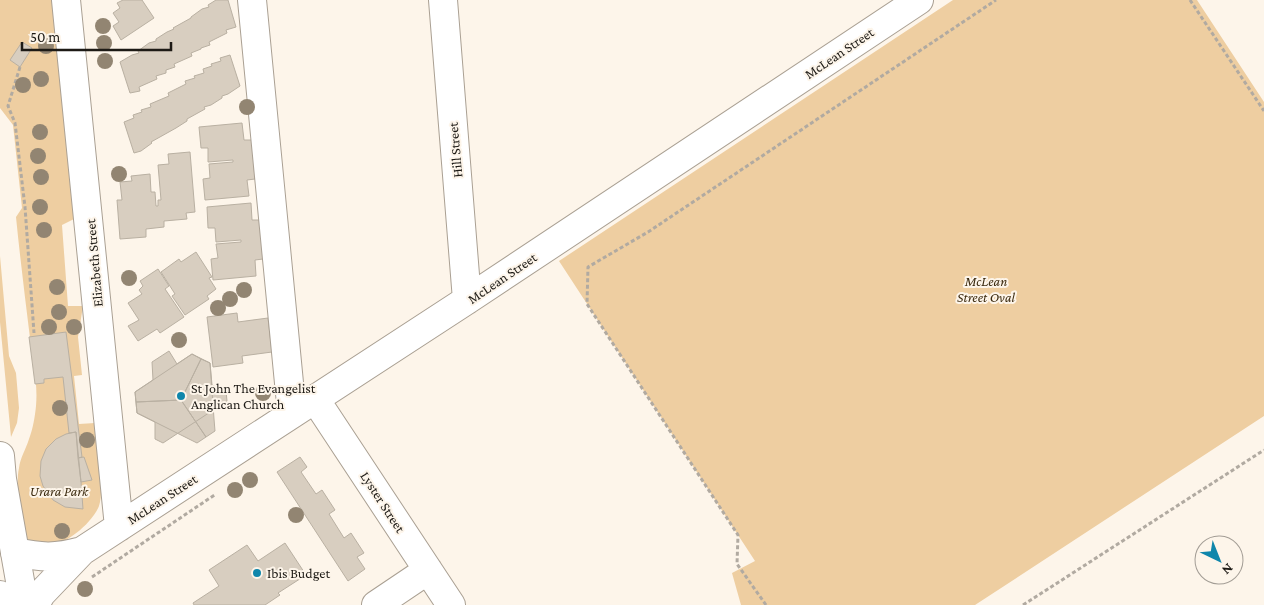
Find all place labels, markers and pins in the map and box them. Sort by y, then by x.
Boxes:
place label: St John The Evangelist Anglican Church [191,380,316,412]
marker: St John The Evangelist Anglican Church [175,390,187,402]
place label: Ibis Budget [267,565,331,581]
marker: Ibis Budget [251,567,263,579]

